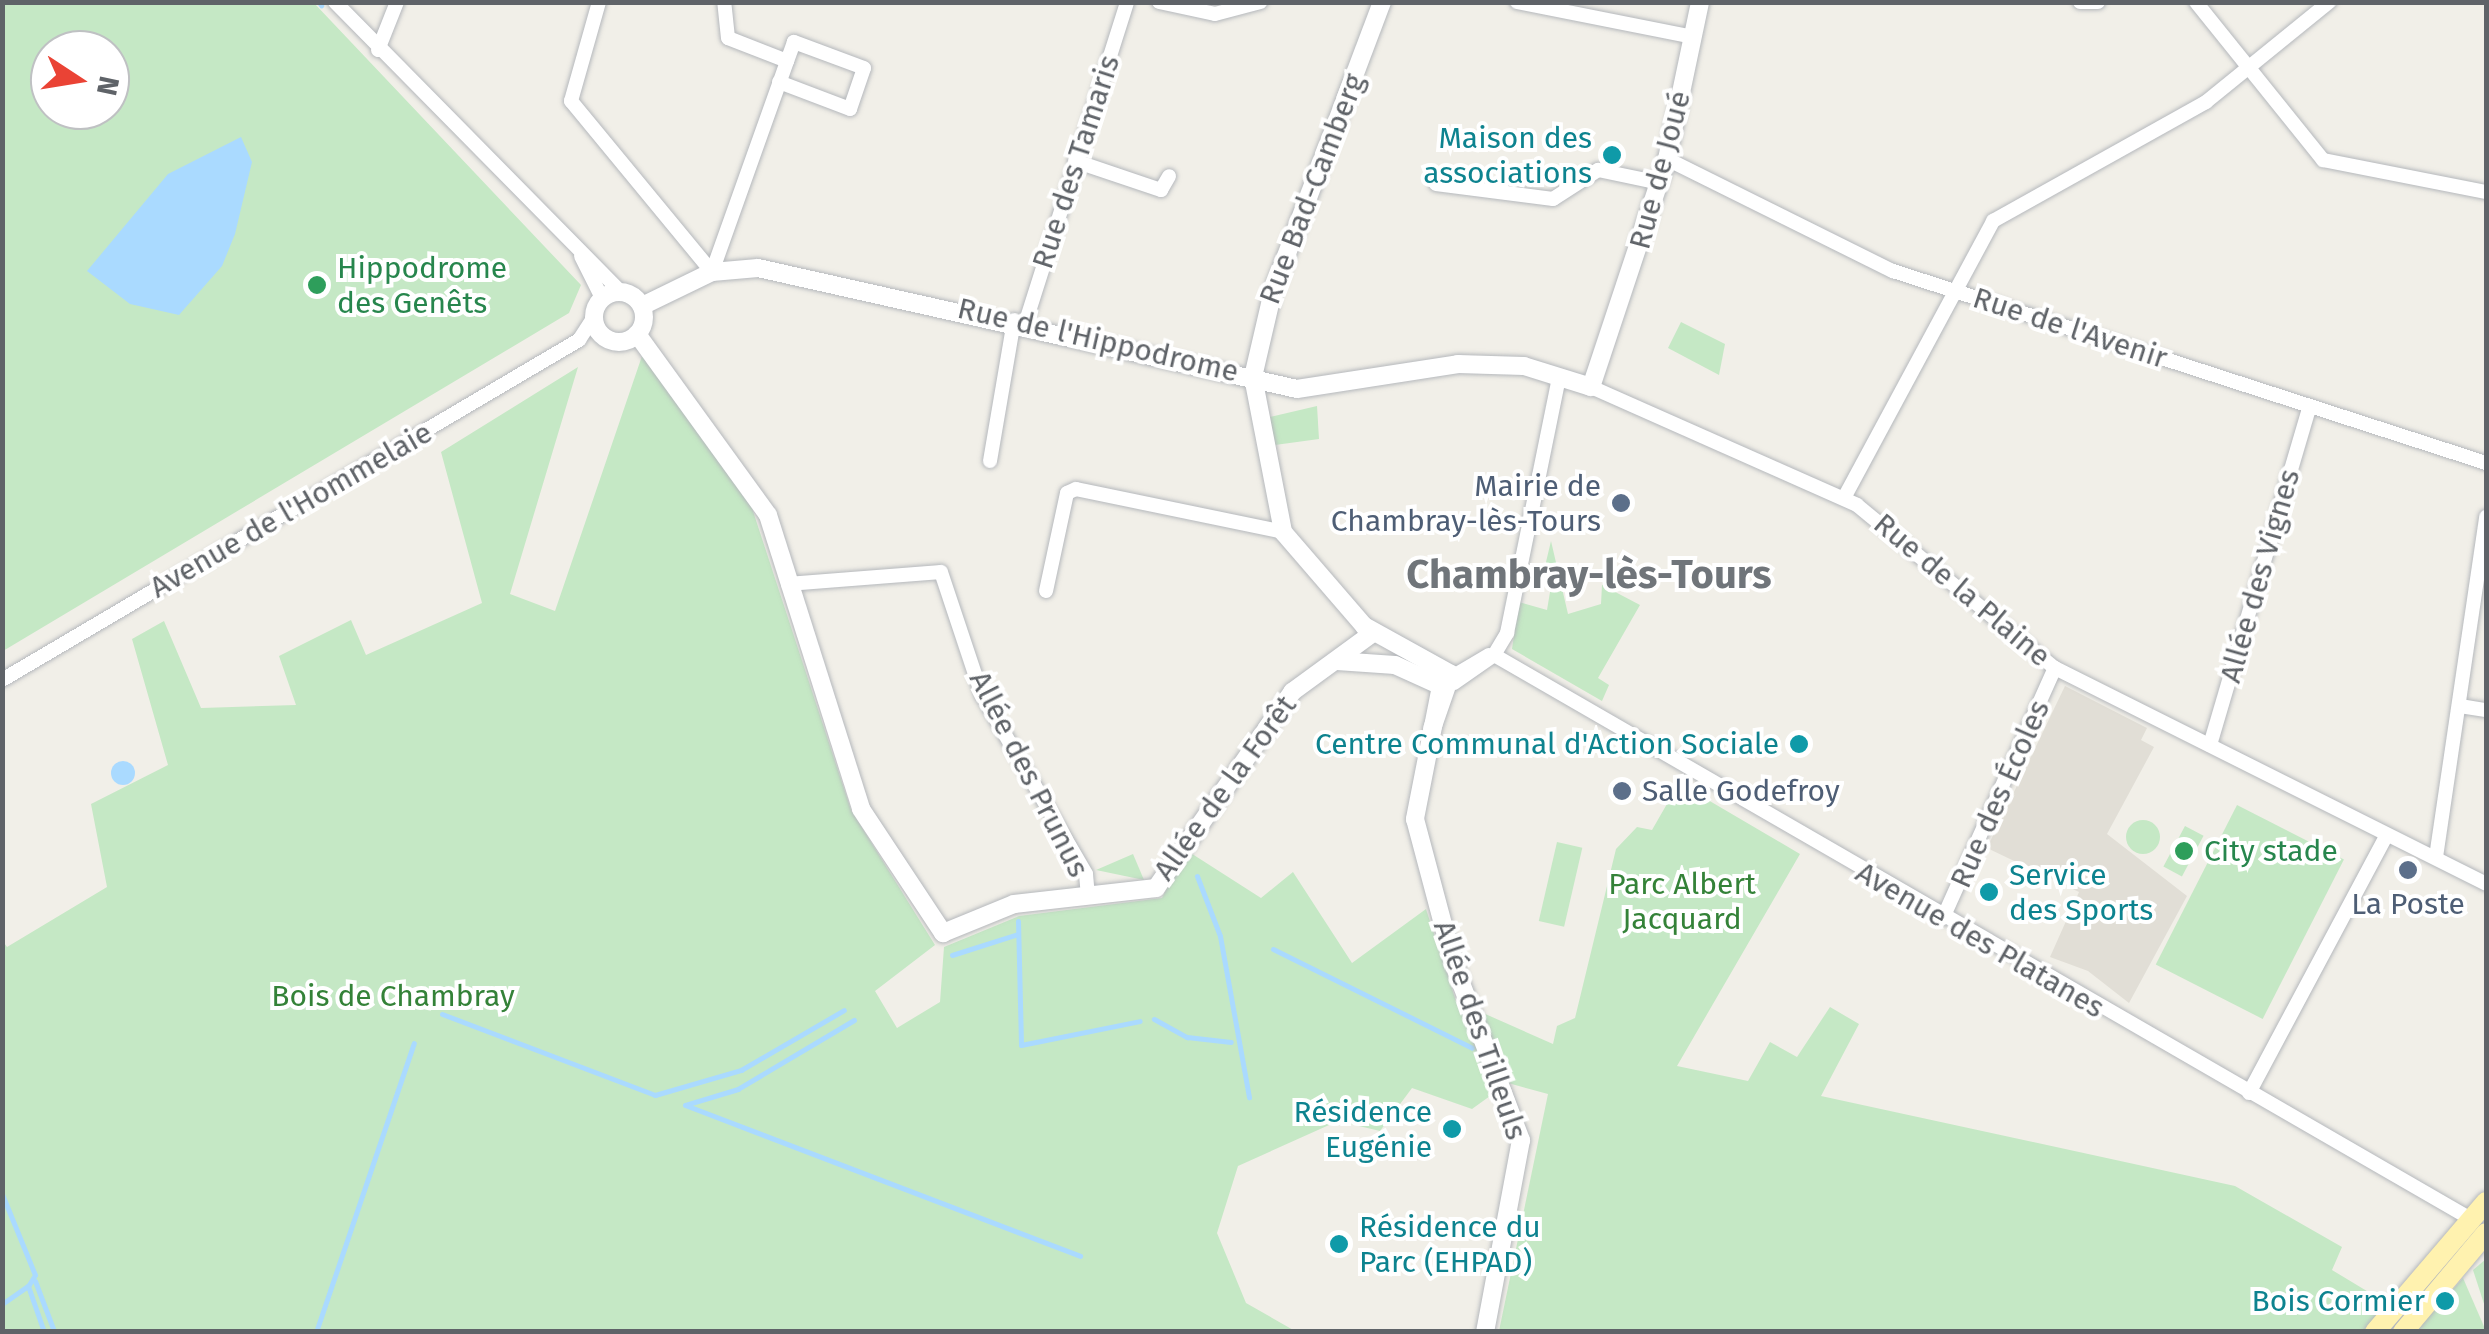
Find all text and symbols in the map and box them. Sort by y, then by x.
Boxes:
north arrow [30,30,130,130]
street label: Rue des Tamaris [1024,51,1128,273]
street label: Rue Bad-Camberg [1251,69,1373,309]
text: N [90,73,126,98]
street label: Rue de Joué [1622,87,1698,253]
place label: Maison des associations [1423,120,1592,190]
marker: Maison des associations [1601,144,1623,166]
place label: Hippodrome des Genêts [337,250,507,320]
marker: Hippodrome des Genêts [306,274,328,296]
street label: Rue de l'Avenir [1968,280,2172,376]
street label: Rue de l'Hippodrome [954,290,1242,390]
street label: Avenue de l'Hommelaie [143,414,439,606]
street label: Allée des Vignes [2212,465,2308,687]
place label: Mairie de Chambray-lès-Tours [1331,468,1601,538]
marker: Mairie de Chambray-lès-Tours [1610,492,1632,514]
street label: Rue de la Plaine [1866,506,2058,674]
district label: Chambray-lès-Tours [1406,551,1772,599]
street label: Allée des Prunus [962,665,1096,883]
street label: Allée de la Forêt [1146,689,1304,887]
street label: Rue des Écoles [1943,694,2057,894]
place label: Centre Communal d'Action Sociale [1315,726,1779,762]
marker: Centre Communal d'Action Sociale [1788,733,1810,755]
place label: Salle Godefroy [1642,773,1840,809]
marker: Salle Godefroy [1611,780,1633,802]
place label: City stade [2204,833,2338,869]
marker: City stade [2173,840,2195,862]
street label: Avenue des Platanes [1849,854,2111,1026]
place label: Service des Sports [2009,857,2153,928]
marker: La Poste [2397,859,2419,881]
park label: Parc Albert Jacquard [1608,866,1756,936]
marker: Service des Sports [1978,881,2000,903]
place label: La Poste [2351,886,2465,922]
street label: Allée des Tilleuls [1426,916,1534,1144]
park label: Bois de Chambray [271,978,515,1014]
place label: Résidence Eugénie [1294,1094,1432,1164]
marker: Résidence Eugénie [1441,1118,1463,1140]
place label: Résidence du Parc (EHPAD) [1359,1209,1541,1280]
marker: Résidence du Parc (EHPAD) [1328,1233,1350,1255]
place label: Bois Cormier [2251,1283,2425,1319]
marker: Bois Cormier [2434,1290,2456,1312]

